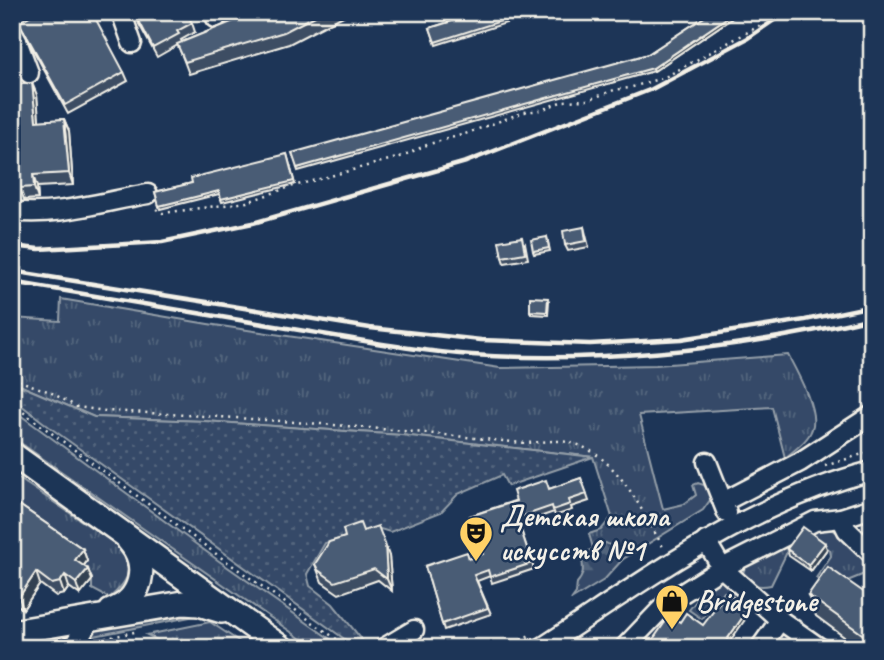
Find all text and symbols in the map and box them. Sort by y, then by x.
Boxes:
place label: Детская школа искусств №1 [500,497,671,570]
theatre icon: Детская школа искусств №1 [457,514,495,563]
shop icon: Bridgestone [653,582,691,631]
place label: Bridgestone [696,582,820,620]

